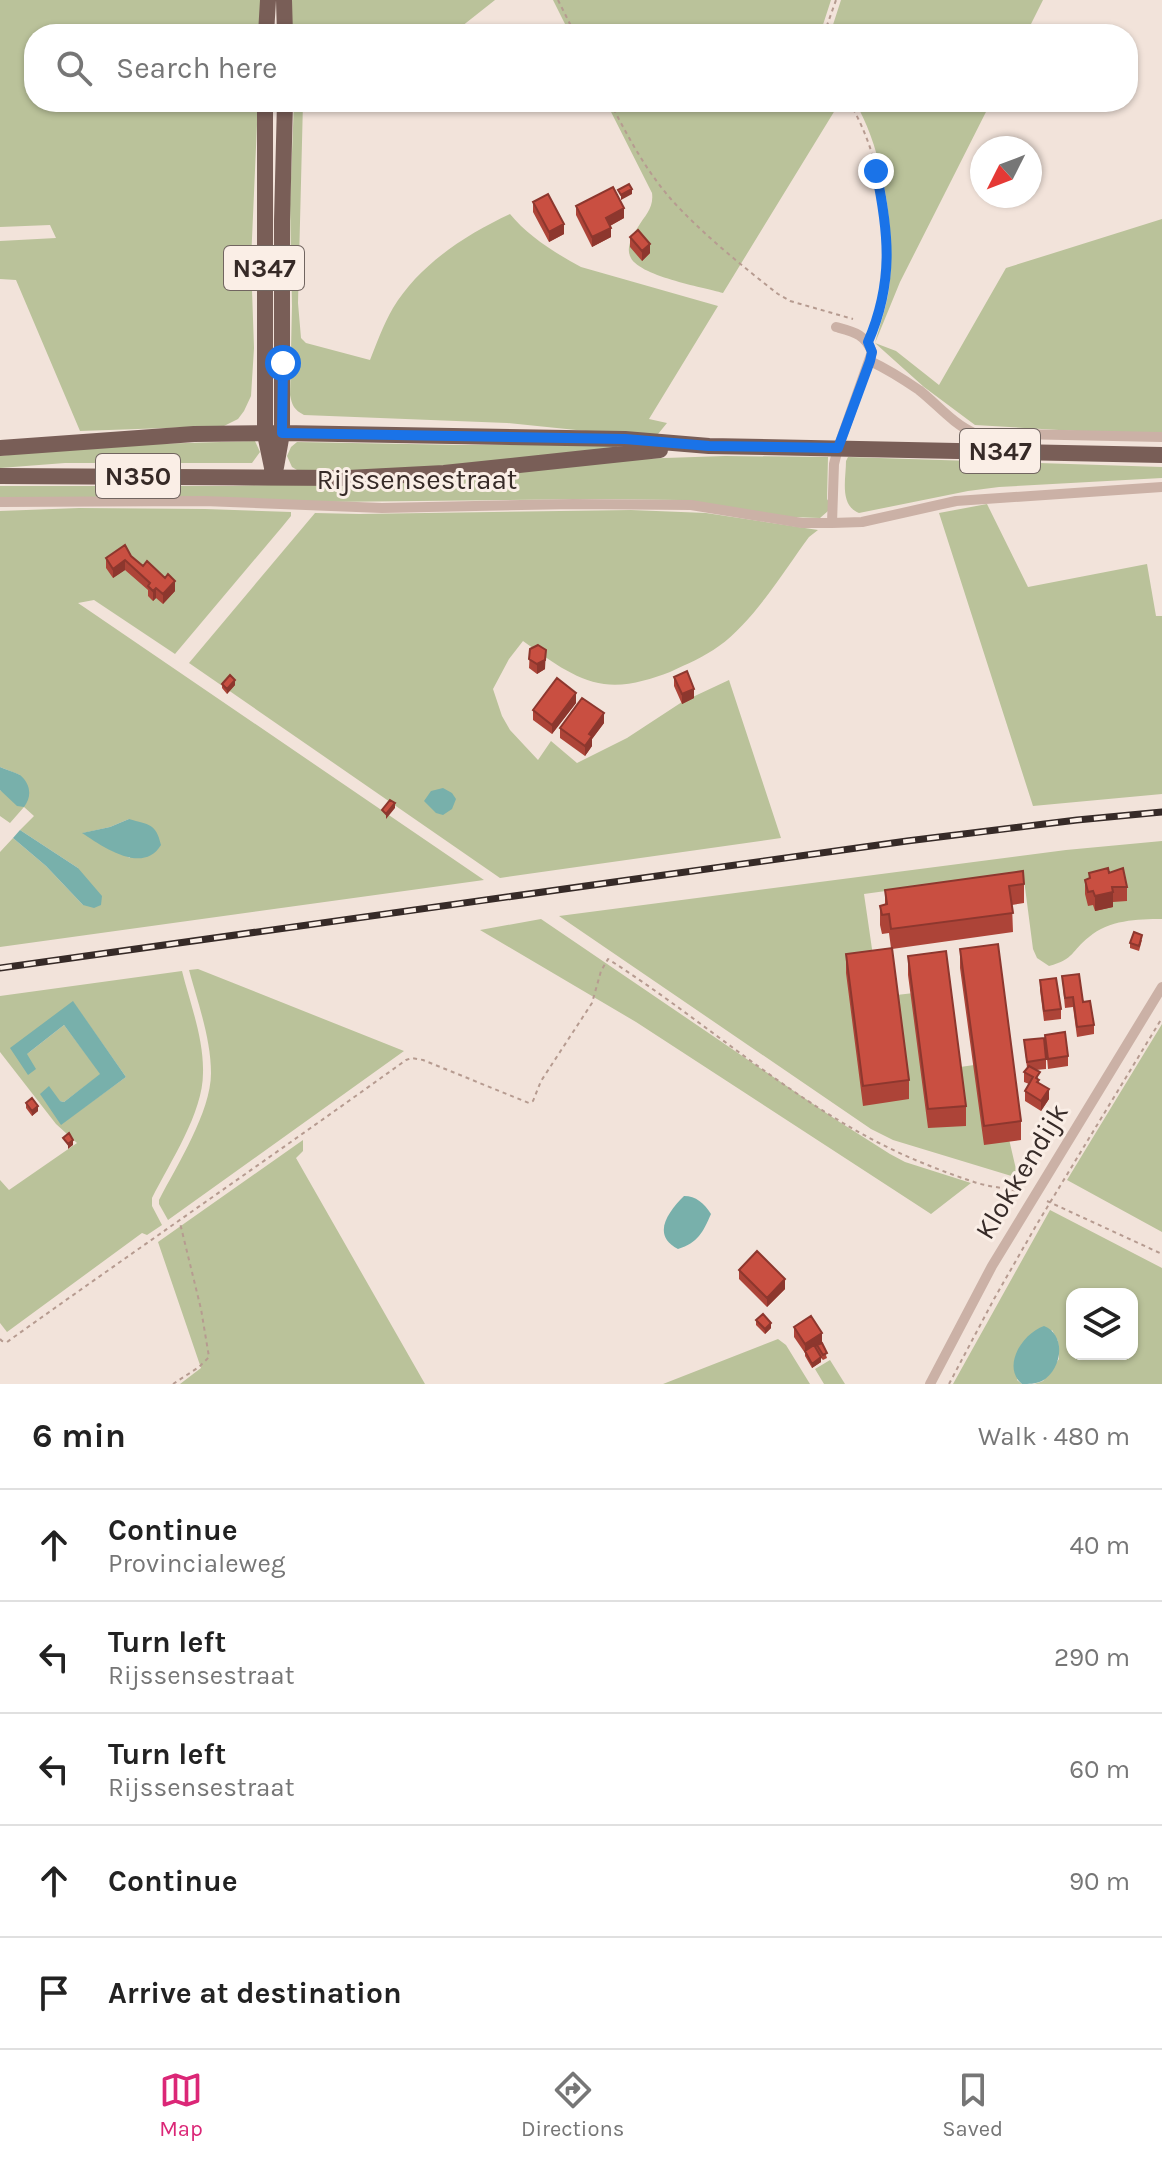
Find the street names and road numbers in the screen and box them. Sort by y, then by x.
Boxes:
road number: N347 [224,246,304,290]
road number: N347 [960,429,1040,473]
road number: N350 [96,454,180,498]
street label: Rijssensestraat [317,463,517,496]
street label: Klokkendijk [968,1097,1075,1245]

